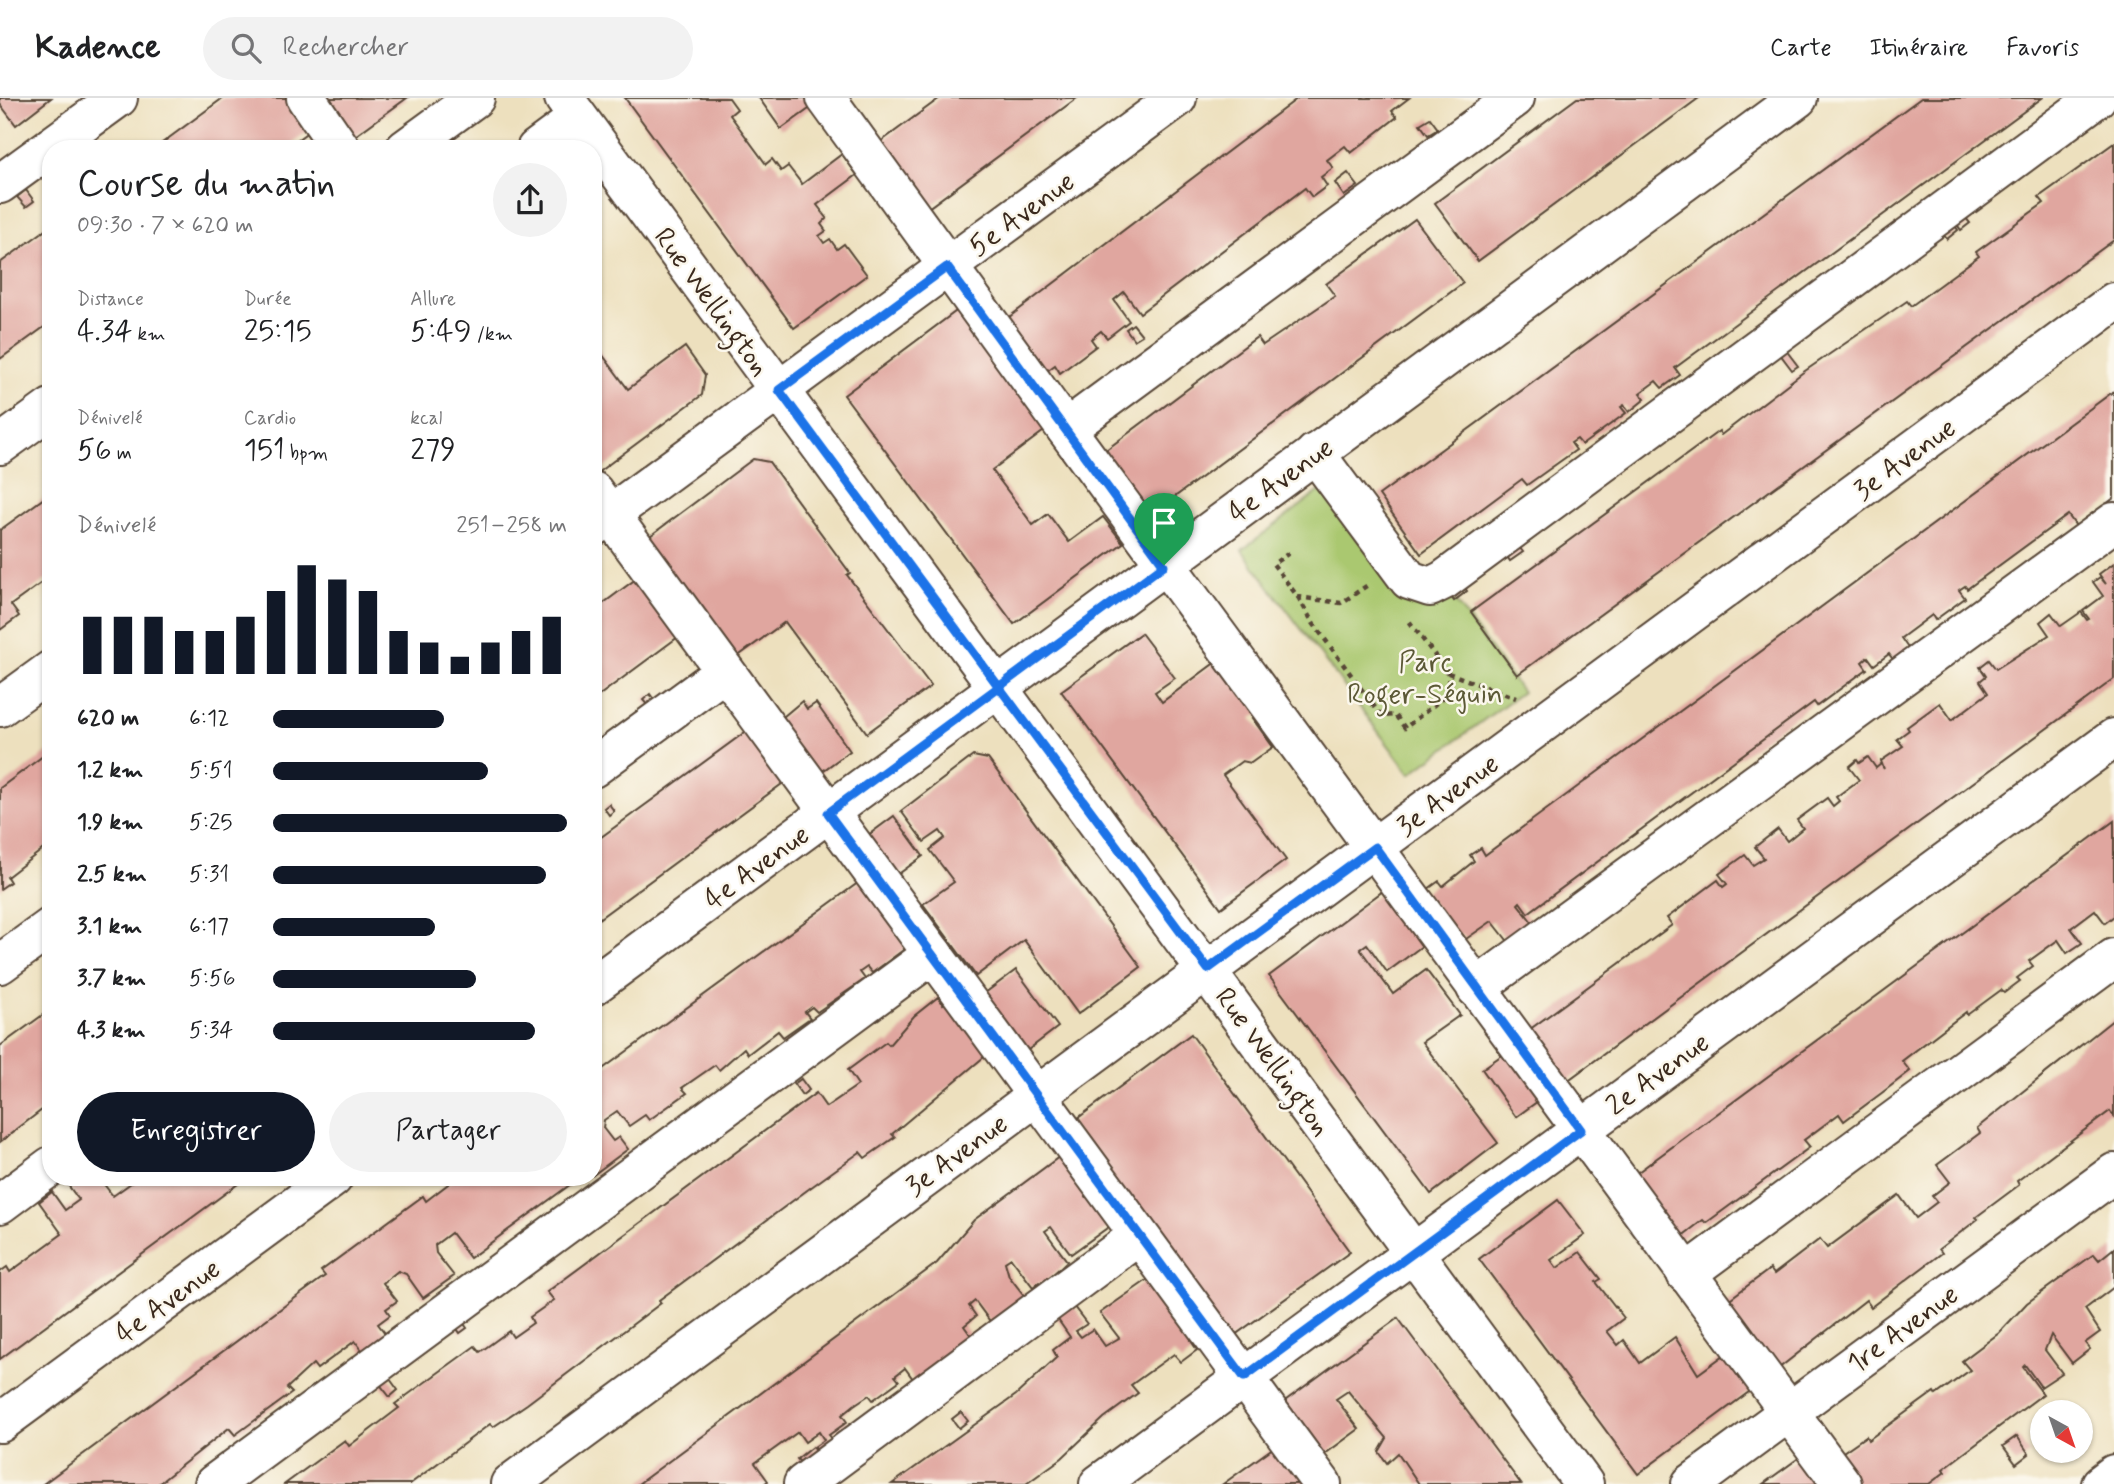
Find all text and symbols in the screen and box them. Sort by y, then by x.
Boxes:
search box [203,17,693,80]
text: Kadence [35,26,161,70]
icon: search [227,29,265,67]
text: Rechercher [283,31,409,65]
text: Carte [1770,33,1832,64]
text: Itinéraire [1870,33,1968,64]
text: Favoris [2006,33,2079,64]
text: Course du matin [77,160,335,209]
button: share [493,163,567,237]
street label: 5e Avenue [962,164,1083,266]
text: 09:30 · 7 × 620 m [77,211,254,241]
street label: Rue Wellington [642,221,778,386]
text: Distance [77,287,144,312]
text: Durée [244,287,292,312]
text: Allure [410,287,456,312]
text: 4.34 [77,312,132,351]
text: 25:15 [244,312,312,351]
text: 5:49 [410,312,472,351]
text: km [132,322,165,347]
text: /km [472,322,513,347]
text: Dénivelé [77,406,143,431]
text: Cardio [244,406,296,431]
text: kcal [410,406,442,431]
street label: 3e Avenue [1847,410,1964,510]
street label: 4e Avenue [1221,430,1342,532]
text: 56 [77,431,112,470]
text: 151 [244,431,285,470]
text: 279 [410,431,456,470]
text: m [112,441,132,466]
text: bpm [285,441,328,466]
pin [1134,493,1194,565]
icon: arrive [1145,504,1183,542]
text: Dénivelé [77,511,156,541]
text: 251–258 m [456,511,567,541]
park label: Parc Roger-Séguin [1347,645,1503,717]
text: 620 m [77,704,139,734]
text: 6:12 [189,704,229,734]
street label: 3e Avenue [1390,746,1507,846]
text: 1.2 km [77,756,143,786]
text: 5:51 [189,756,233,786]
text: 1.9 km [77,808,143,838]
text: 5:25 [189,808,232,838]
street label: 4e Avenue [697,817,818,919]
text: 2.5 km [77,860,147,890]
text: 5:31 [189,860,229,890]
text: 3.1 km [77,912,142,942]
text: 6:17 [189,912,229,942]
text: 3.7 km [77,964,146,994]
text: 5:56 [189,964,235,994]
street label: Rue Wellington [1203,981,1339,1146]
text: 4.3 km [77,1016,145,1046]
text: 5:34 [189,1016,233,1046]
street label: 2e Avenue [1599,1025,1718,1125]
button: Enregistrer [77,1092,315,1172]
button: Partager [329,1092,567,1172]
street label: 3e Avenue [899,1106,1016,1206]
street label: 4e Avenue [108,1251,229,1353]
street label: 1re Avenue [1840,1277,1967,1383]
north arrow [2030,1400,2093,1463]
map controls [2030,1400,2093,1463]

